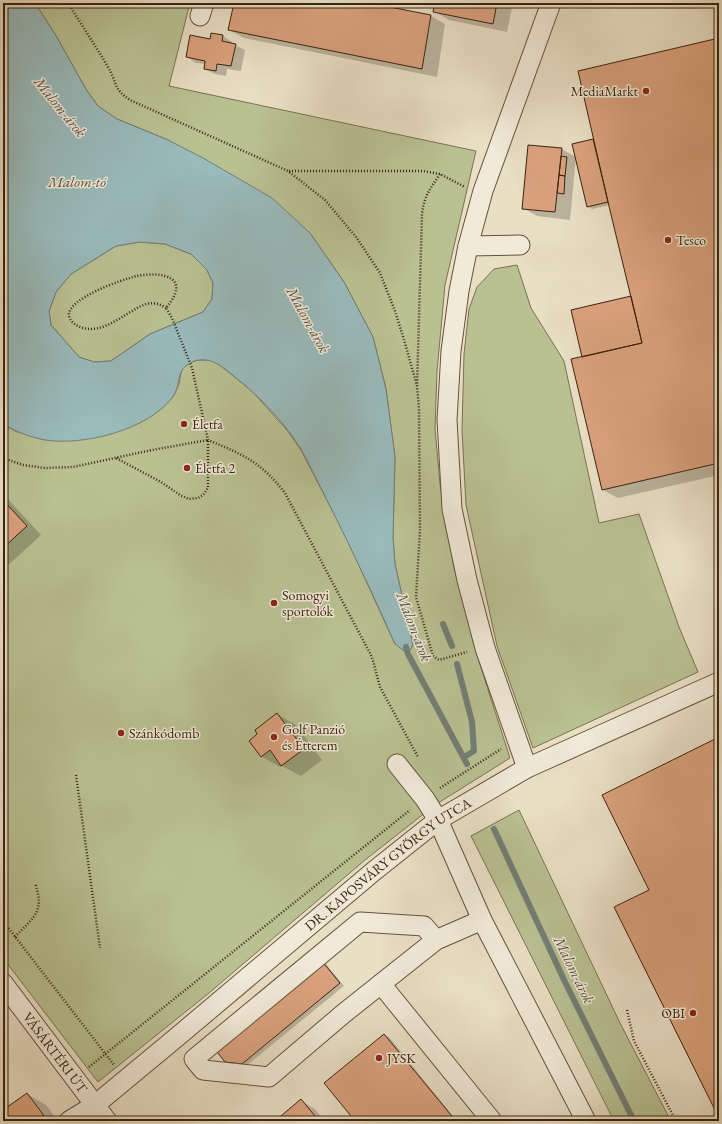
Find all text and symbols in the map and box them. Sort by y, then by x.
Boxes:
water label: Malom-árok [29,72,91,141]
place label: MediaMarkt [571,82,639,100]
marker: MediaMarkt [641,86,651,96]
water label: Malom-tó [47,172,107,191]
place label: Tesco [676,231,706,249]
marker: Tesco [663,235,673,245]
water label: Malom-árok [282,282,334,356]
place label: Életfa [192,415,223,433]
marker: Életfa [179,419,189,429]
place label: Életfa 2 [195,459,236,477]
marker: Életfa 2 [182,463,192,473]
place label: Somogyi sportolók [282,586,334,620]
water label: Malom-árok [392,589,436,664]
marker: Somogyi sportolók [269,598,279,608]
place label: Golf Panzió és Étterem [282,720,345,754]
place label: Szánkódomb [129,724,199,742]
marker: Szánkódomb [116,728,126,738]
marker: Golf Panzió és Étterem [269,732,279,742]
street label: DR. KAPOSVÁRY GYÖRGY UTCA [301,793,475,935]
water label: Malom-árok [550,932,599,1007]
place label: OBI [661,1004,685,1022]
street label: VÁSÁRTÉRI ÚT [19,1008,92,1097]
marker: OBI [688,1008,698,1018]
place label: JYSK [386,1049,416,1067]
marker: JYSK [374,1053,384,1063]

